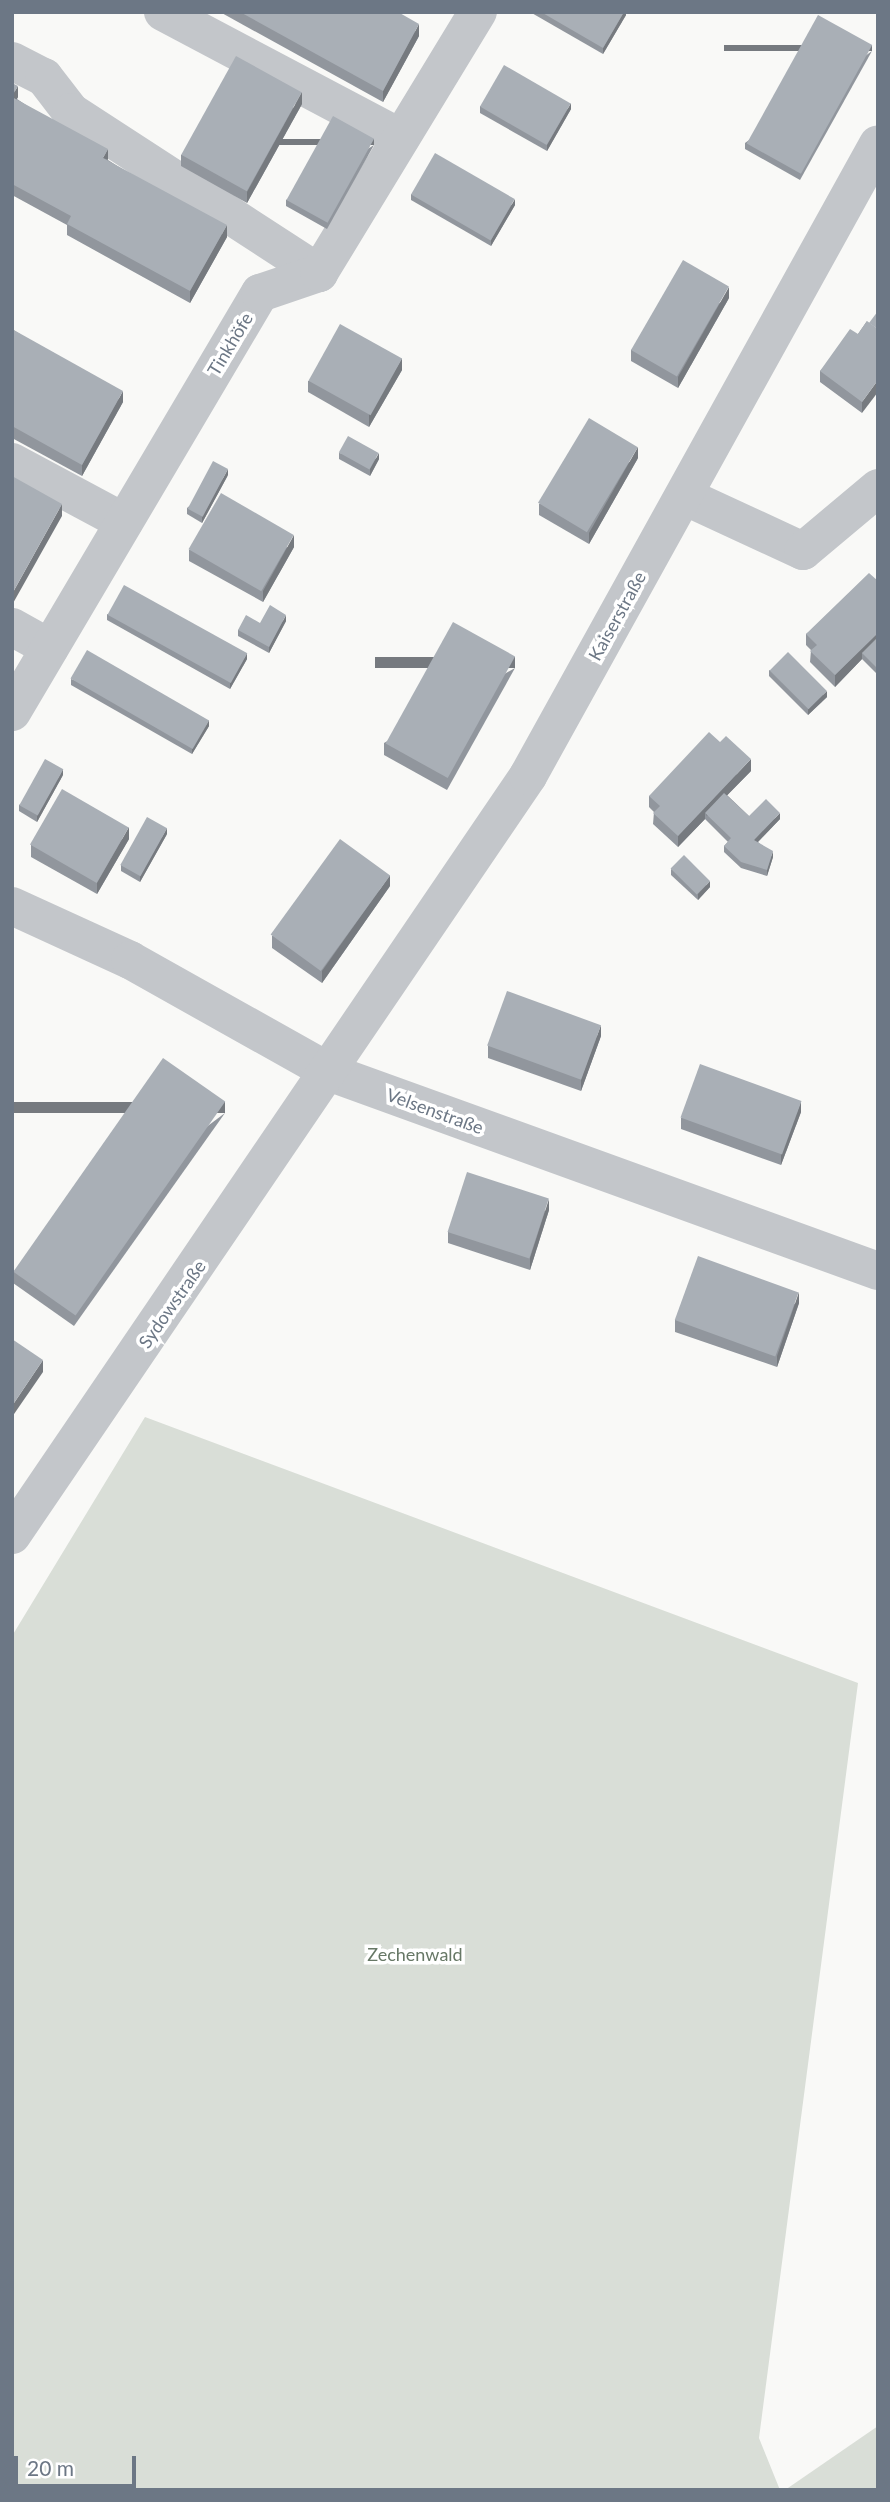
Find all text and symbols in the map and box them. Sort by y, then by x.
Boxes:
street label: Tinkhöfe [203,309,257,379]
street label: Kaiserstraße [584,568,650,664]
street label: Velsenstraße [384,1083,486,1139]
street label: Sydowstraße [134,1256,210,1352]
park label: Zechenwald [367,1943,463,1965]
scale bar [18,2442,140,2486]
text: 20 m [27,2455,74,2480]

